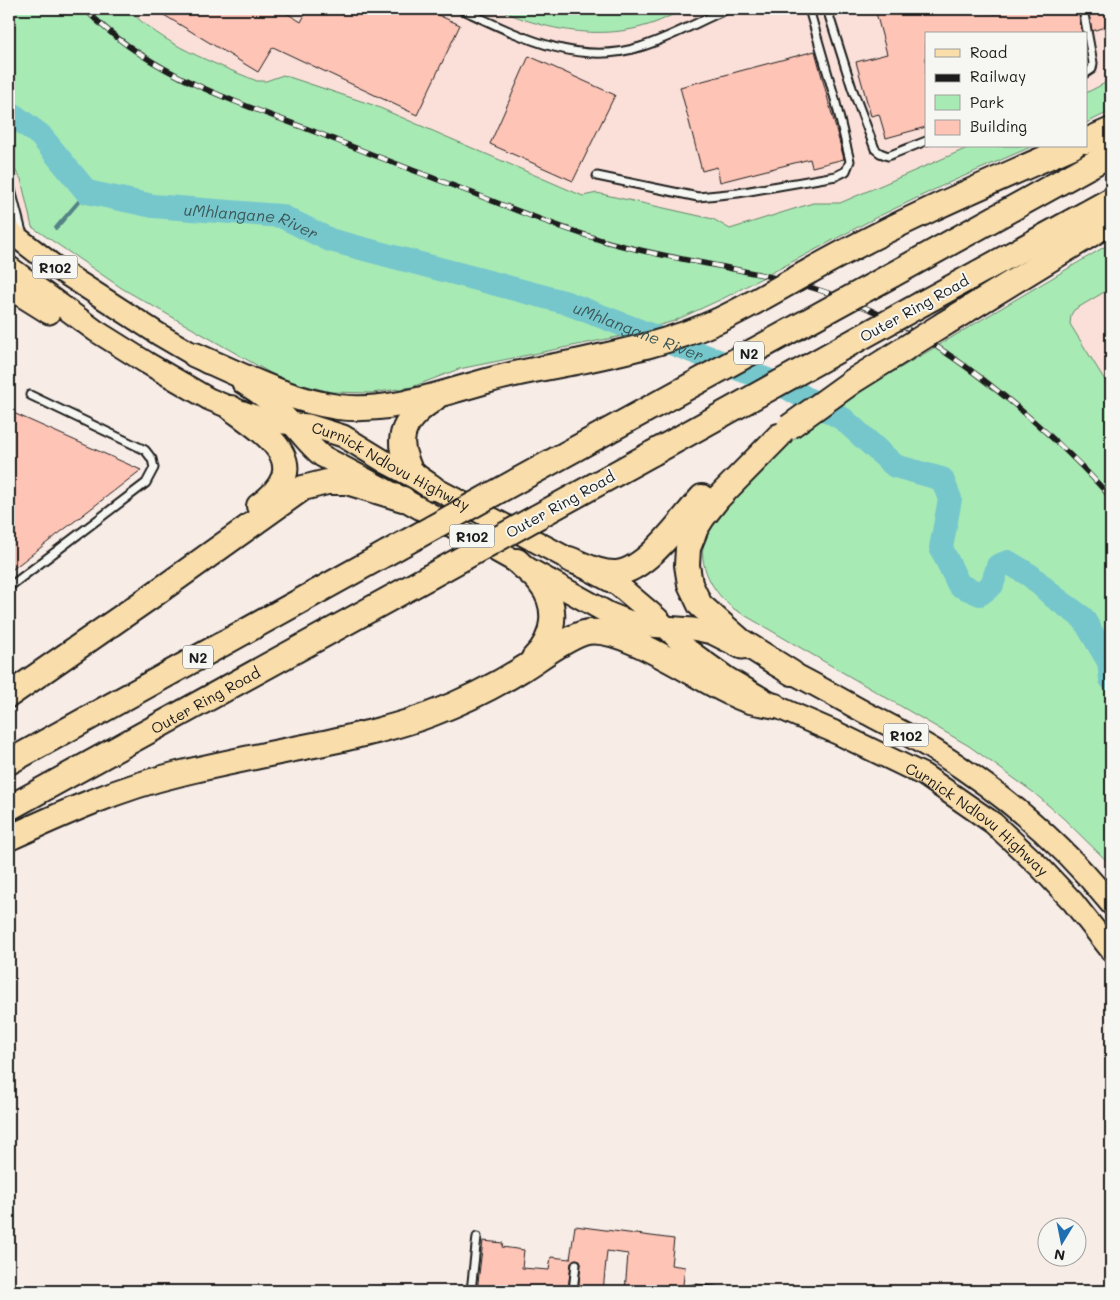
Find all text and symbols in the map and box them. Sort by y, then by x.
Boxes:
legend [925,32,1088,148]
text: Road [970,42,1007,62]
text: Railway [970,66,1026,86]
text: Park [970,92,1004,112]
text: Building [970,116,1027,136]
water label: uMhlangane River [183,198,322,243]
road number: R102 [32,256,78,278]
street label: Outer Ring Road [856,270,972,346]
water label: uMhlangane River [570,296,707,365]
road number: N2 [734,342,764,364]
street label: Curnick Ndlovu Highway [309,417,474,515]
street label: Outer Ring Road [502,466,618,542]
road number: R102 [450,524,494,548]
road number: N2 [183,646,213,669]
street label: Outer Ring Road [147,662,263,738]
road number: R102 [884,724,928,746]
street label: Curnick Ndlovu Highway [902,758,1053,880]
north arrow [1038,1218,1088,1268]
text: N [1053,1245,1067,1266]

